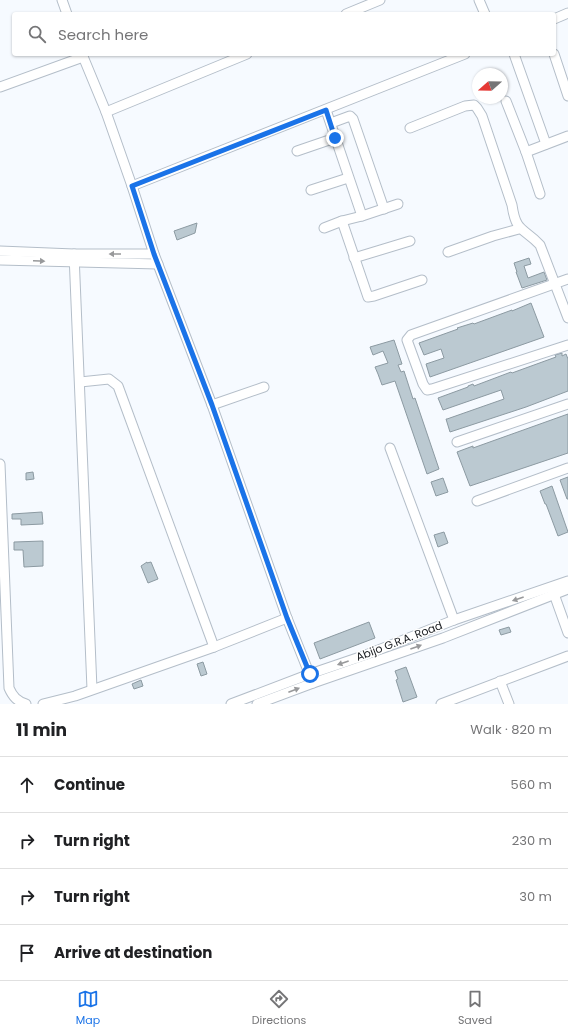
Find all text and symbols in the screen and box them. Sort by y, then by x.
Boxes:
search box [12,12,556,56]
icon: search [26,23,48,45]
text: Search here [58,24,148,45]
north arrow [472,68,508,104]
route end [326,129,344,147]
one-way arrow [108,251,121,257]
one-way arrow [33,258,45,265]
one-way arrow [512,596,524,602]
street label: Abijo G.R.A. Road [353,617,445,665]
one-way arrow [411,644,423,650]
one-way arrow [337,660,349,666]
route start [301,665,319,683]
one-way arrow [288,687,299,693]
text: 11 min [16,718,67,742]
text: Walk · 820 m [470,720,552,739]
icon: ahead [16,774,38,796]
text: Continue [54,774,125,795]
text: 560 m [511,775,552,794]
icon: right [16,830,38,852]
text: Turn right [54,830,130,851]
text: 230 m [512,831,552,850]
icon: right [16,886,38,908]
text: Turn right [54,886,130,907]
text: 30 m [519,887,552,906]
icon: arrive [16,942,38,964]
text: Arrive at destination [54,942,212,963]
tab: Map [76,988,100,1029]
tab: Directions [252,988,306,1029]
tab: Saved [458,988,492,1029]

